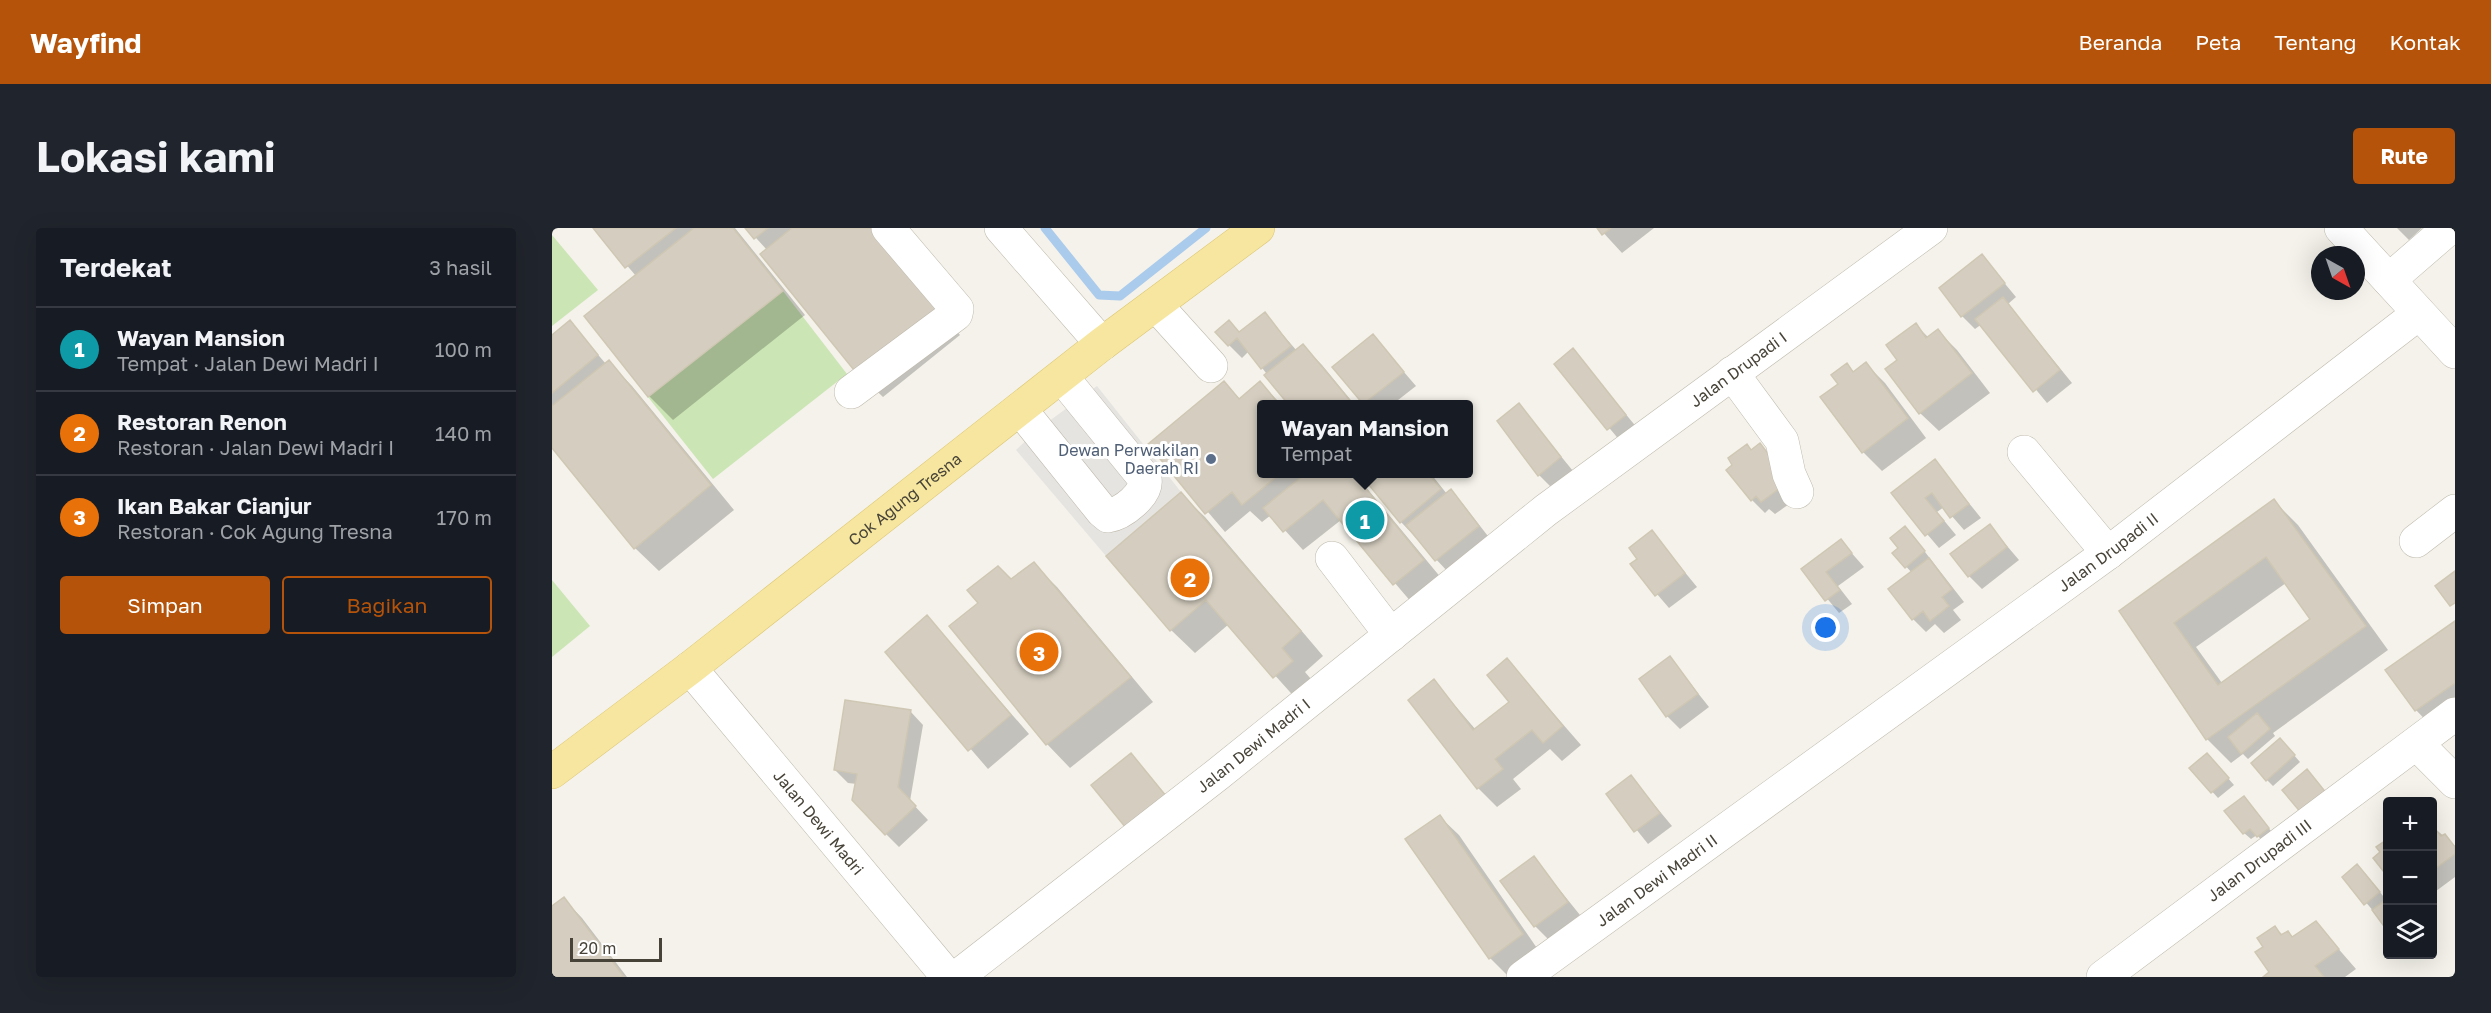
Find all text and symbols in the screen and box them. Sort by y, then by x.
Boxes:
text: Wayfind [30,26,142,59]
text: Beranda [2079,29,2162,55]
text: Peta [2195,29,2241,55]
text: Tentang [2274,29,2356,55]
text: Kontak [2389,29,2461,55]
button: Rute [2353,128,2455,184]
text: Lokasi kami [36,131,276,181]
north arrow [2311,246,2365,300]
text: Terdekat [60,252,172,283]
text: 3 hasil [429,255,492,279]
text: Wayan Mansion [117,324,285,351]
street label: Jalan Drupadi I [1686,327,1791,411]
text: 1 [74,337,85,361]
text: 100 m [435,337,492,361]
text: Tempat · Jalan Dewi Madri I [117,351,379,375]
popup [1257,400,1473,478]
text: Restoran Renon [117,408,287,435]
text: Wayan Mansion [1281,414,1449,441]
text: 2 [73,421,86,445]
text: 140 m [435,421,492,445]
text: Restoran · Jalan Dewi Madri I [117,435,394,459]
place label: Dewan Perwakilan Daerah RI [1058,440,1199,478]
text: Tempat [1281,441,1352,465]
street label: Cok Agung Tresna [844,448,965,550]
marker: Dewan Perwakilan Daerah RI [1204,452,1218,466]
text: Ikan Bakar Cianjur [117,492,312,519]
pin: 1 [1346,498,1384,542]
text: 3 [73,505,86,529]
text: 170 m [437,505,492,529]
street label: Jalan Drupadi II [2054,508,2162,596]
text: Restoran · Cok Agung Tresna [117,519,393,543]
pin: 2 [1170,556,1210,600]
button: Simpan [60,576,270,634]
button: Bagikan [282,576,492,634]
your location [1811,613,1840,642]
pin: 3 [1020,630,1058,674]
street label: Jalan Dewi Madri I [1192,694,1314,797]
street label: Jalan Dewi Madri [769,766,868,879]
map controls [2383,797,2437,959]
button: + [2383,797,2437,851]
street label: Jalan Drupadi III [2203,815,2315,906]
street label: Jalan Dewi Madri II [1592,830,1721,931]
button: − [2383,851,2437,905]
button: layers [2383,905,2437,959]
scale bar [570,935,662,962]
text: 20 m [579,938,616,958]

